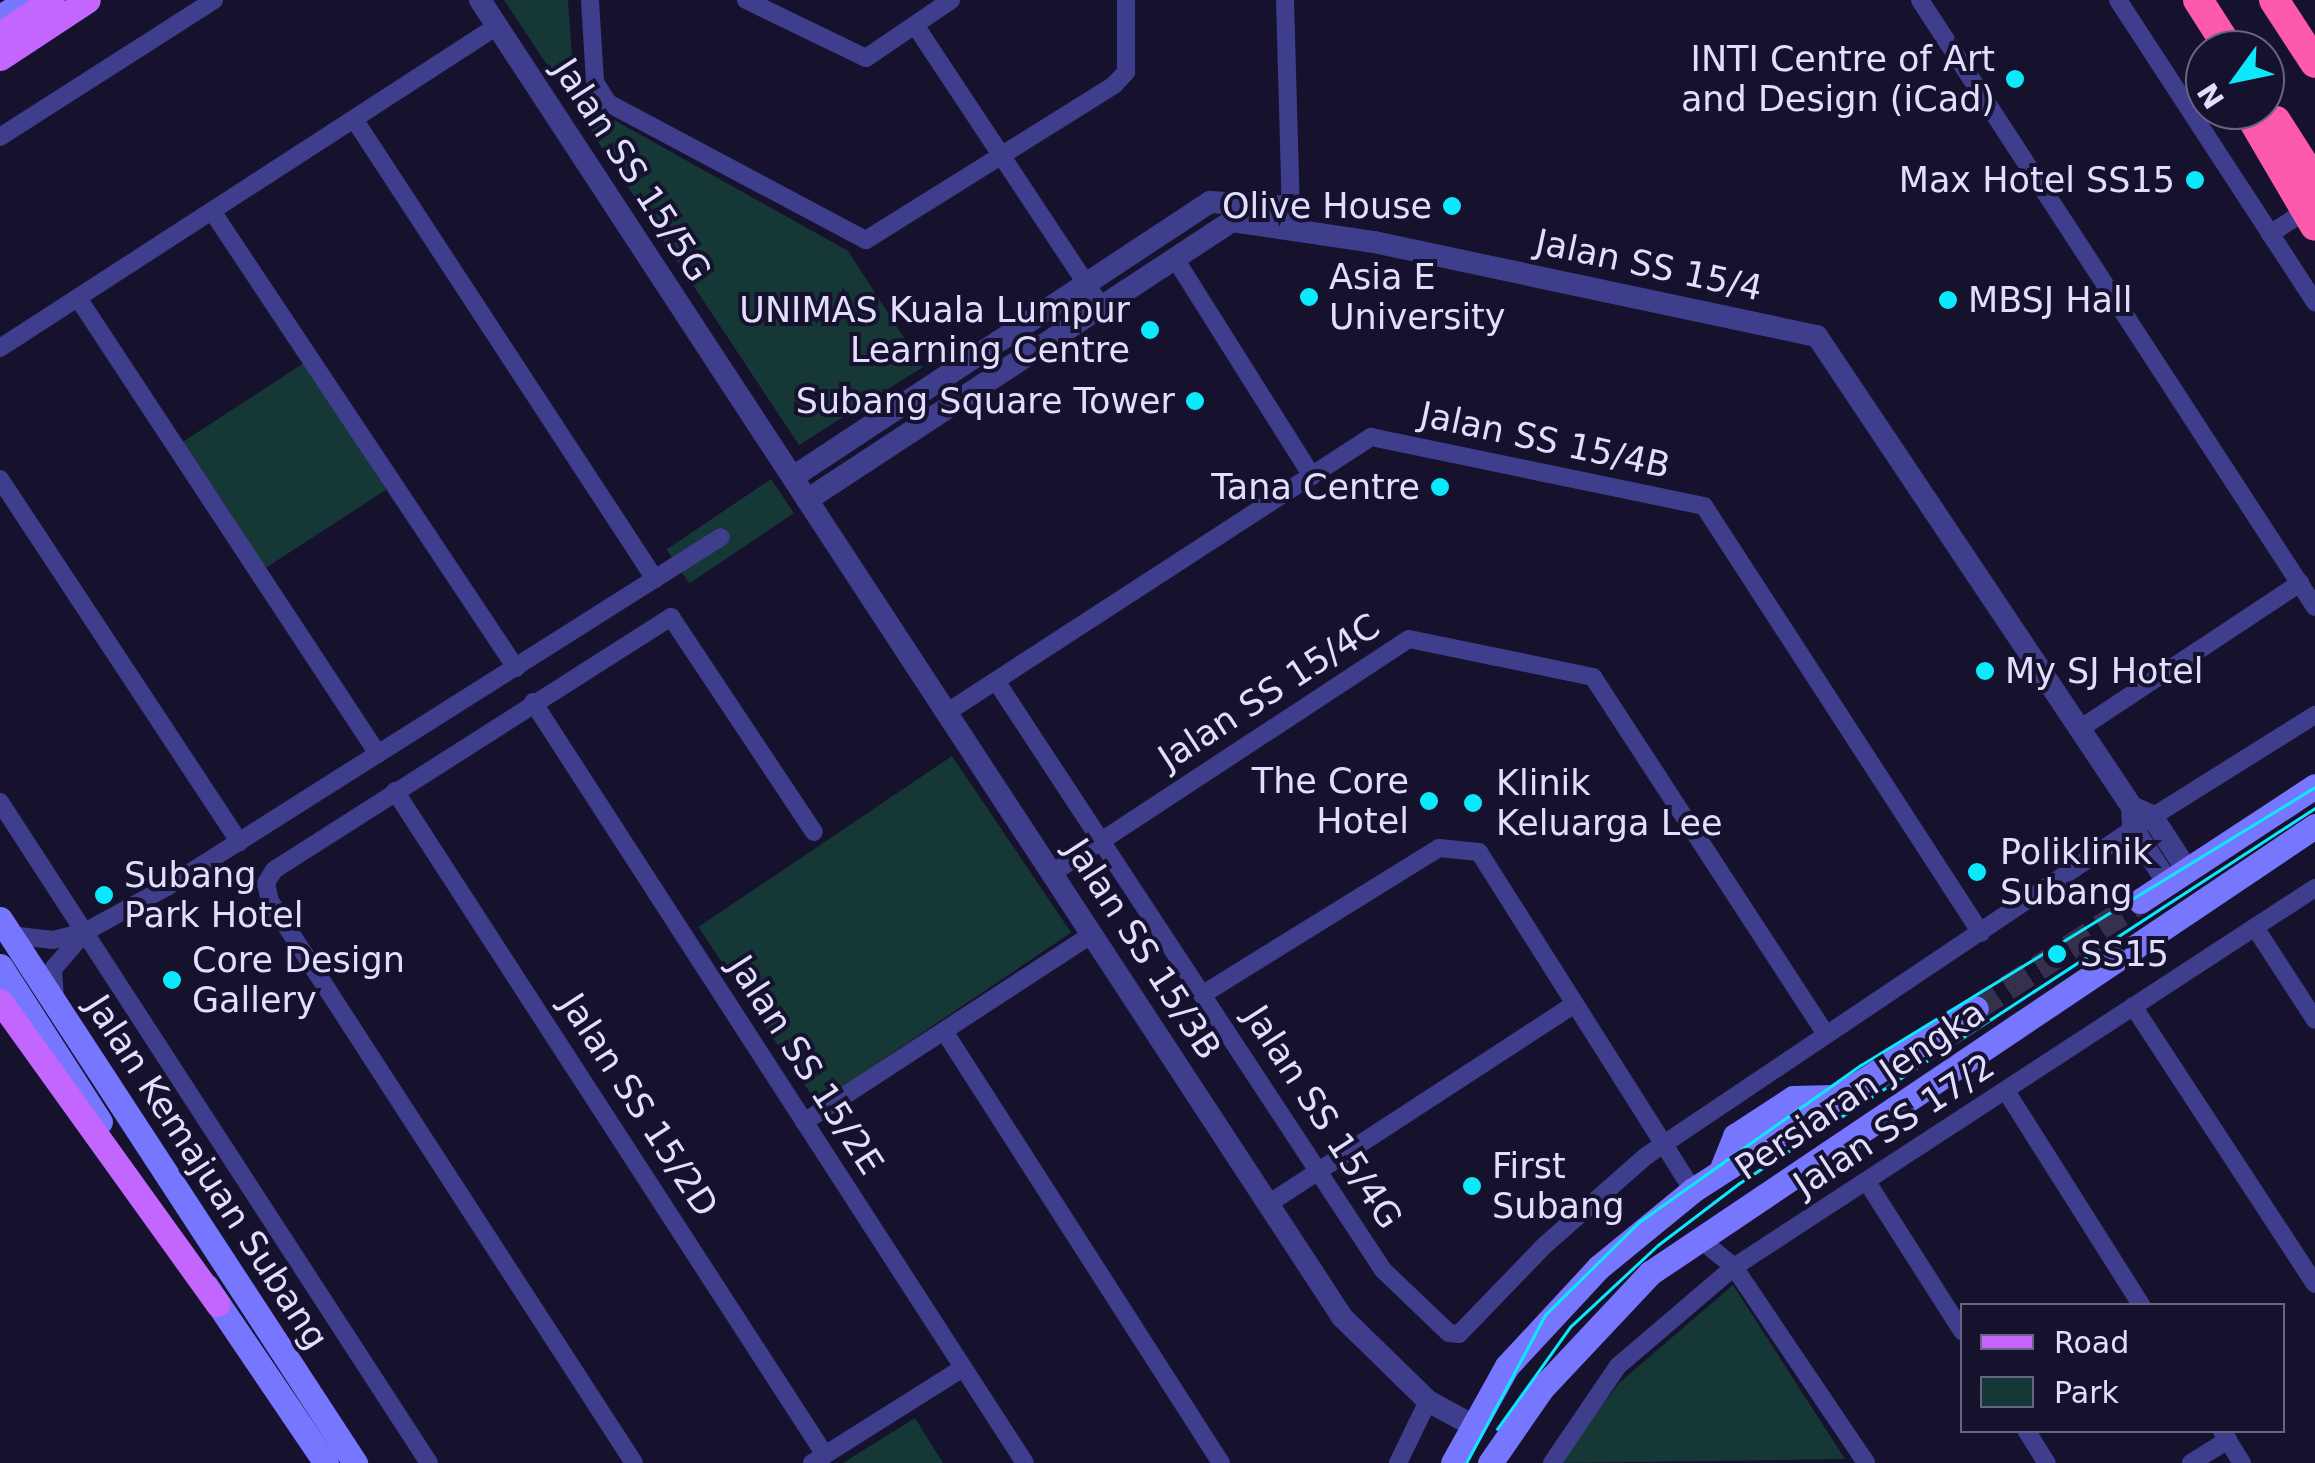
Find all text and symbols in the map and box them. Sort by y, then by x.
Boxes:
north arrow [2185,30,2285,130]
place label: INTI Centre of Art and Design (iCad) [1681,38,1995,120]
street label: Jalan SS 15/5G [544,51,720,289]
marker: INTI Centre of Art and Design (iCad) [2004,68,2026,90]
text: N [2191,77,2231,114]
place label: Max Hotel SS15 [1899,159,2175,201]
marker: Max Hotel SS15 [2184,169,2206,191]
place label: Olive House [1222,185,1432,227]
marker: Olive House [1441,195,1463,217]
street label: Jalan SS 15/4 [1532,221,1766,309]
place label: Asia E University [1329,256,1506,338]
place label: MBSJ Hall [1968,279,2132,321]
marker: Asia E University [1298,286,1320,308]
place label: UNIMAS Kuala Lumpur Learning Centre [739,289,1130,371]
marker: MBSJ Hall [1937,289,1959,311]
marker: UNIMAS Kuala Lumpur Learning Centre [1139,319,1161,341]
place label: Subang Square Tower [796,380,1175,422]
marker: Subang Square Tower [1184,390,1206,412]
street label: Jalan SS 15/4B [1416,393,1674,487]
place label: Tana Centre [1211,466,1420,508]
marker: Tana Centre [1429,476,1451,498]
street label: Jalan SS 15/4C [1151,605,1387,779]
place label: My SJ Hotel [2005,650,2203,692]
marker: My SJ Hotel [1974,660,1996,682]
place label: The Core Hotel [1252,760,1409,842]
place label: Klinik Keluarga Lee [1496,762,1723,844]
marker: The Core Hotel [1418,790,1440,812]
marker: Klinik Keluarga Lee [1460,790,1486,816]
street label: Jalan SS 15/3B [1056,831,1230,1067]
place label: Poliklinik Subang [2000,831,2153,913]
place label: Subang Park Hotel [124,854,303,936]
marker: Poliklinik Subang [1964,859,1990,885]
marker: Subang Park Hotel [93,884,115,906]
place label: SS15 [2080,933,2169,975]
place label: Core Design Gallery [192,939,405,1021]
marker: SS15 [2044,941,2070,967]
street label: Jalan SS 15/2E [720,948,892,1182]
marker: Core Design Gallery [161,969,183,991]
street label: Jalan SS 15/2D [551,986,727,1224]
street label: Jalan Kemajuan Subang [77,987,337,1357]
street label: Persiaran Jengka [1727,991,1993,1189]
street label: Jalan SS 15/4G [1235,998,1411,1236]
street label: Jalan SS 17/2 [1786,1045,2002,1205]
place label: First Subang [1492,1145,1624,1227]
marker: First Subang [1461,1175,1483,1197]
legend [1960,1303,2285,1433]
text: Road [2054,1325,2129,1360]
text: Park [2054,1375,2119,1410]

